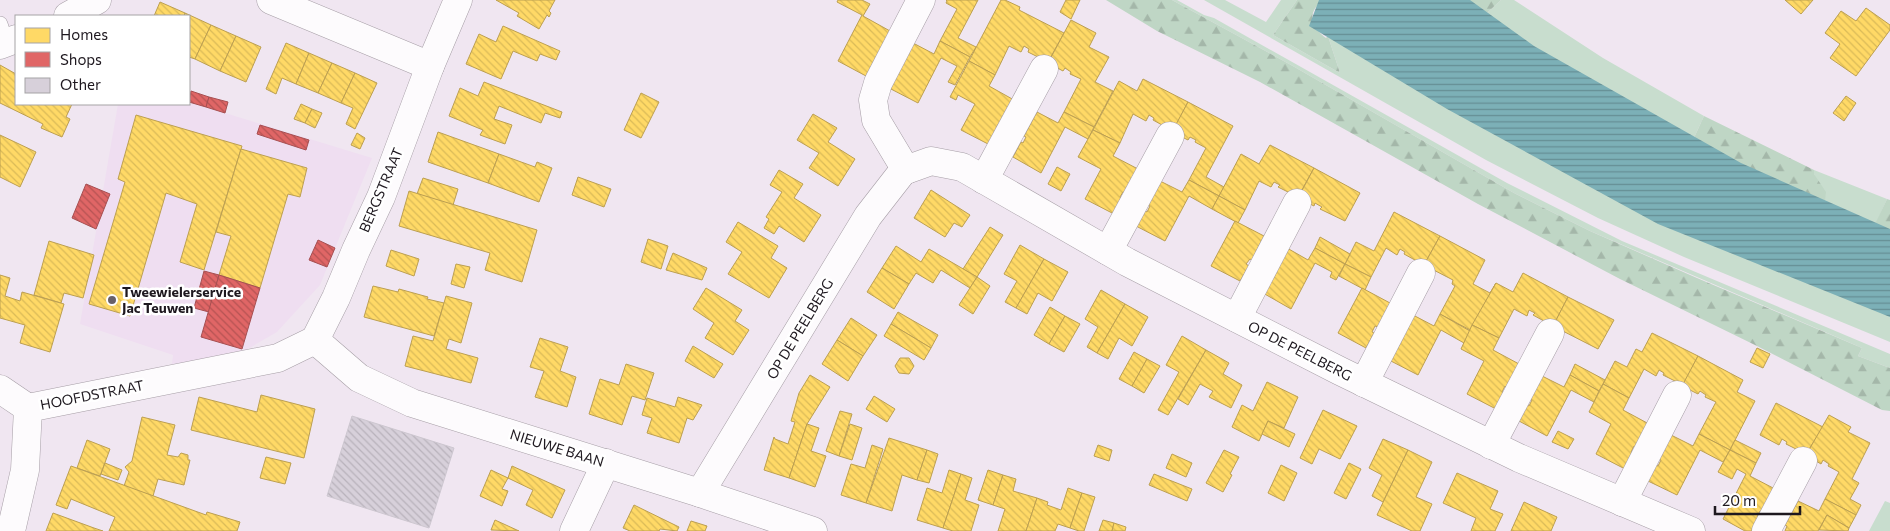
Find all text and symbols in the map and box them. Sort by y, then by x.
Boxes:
legend [15,15,190,105]
text: Homes [60,25,108,43]
text: Shops [60,50,102,68]
text: Other [60,75,101,93]
street label: BERGSTRAAT [355,145,406,235]
street label: OP DE PEELBERG [763,275,836,382]
place label: Tweewielerservice Jac Teuwen [122,283,241,316]
marker: Tweewielerservice Jac Teuwen [106,294,118,306]
street label: OP DE PEELBERG [1245,317,1355,384]
street label: HOOFDSTRAAT [39,376,145,413]
street label: NIEUWE BAAN [508,425,606,470]
scale bar [1715,484,1800,516]
text: 20 m [1722,491,1756,509]

